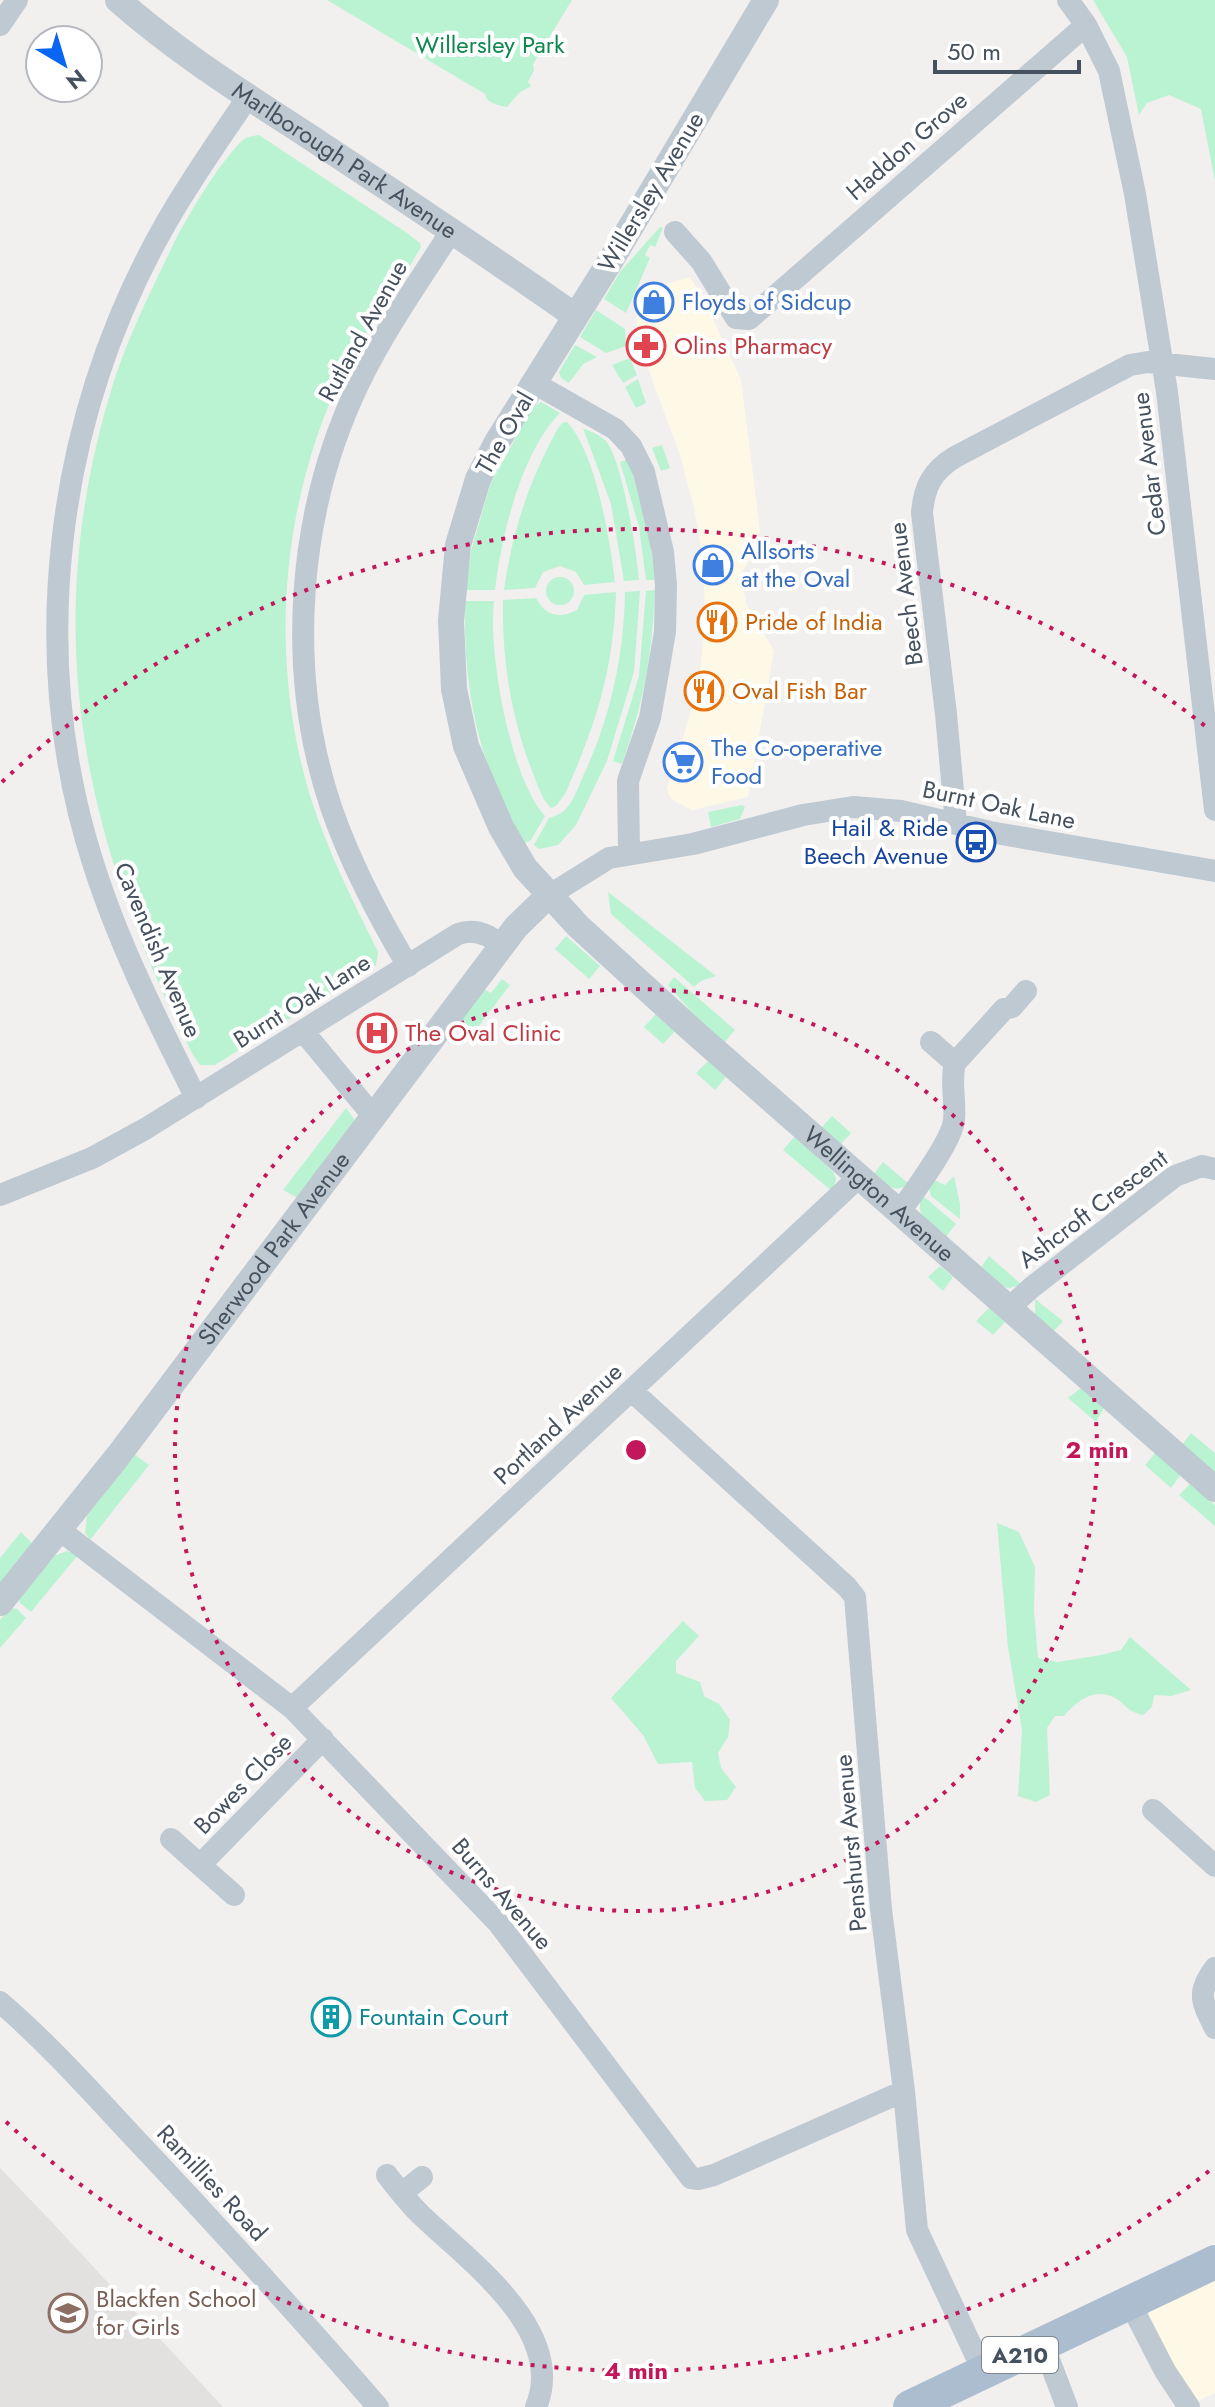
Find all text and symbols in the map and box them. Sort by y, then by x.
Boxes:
north arrow [24,24,104,104]
scale bar [935,24,1079,74]
park label: Willersley Park [415,27,565,62]
text: 50 m [947,34,1001,69]
text: N [60,62,93,98]
street label: Marlborough Park Avenue [225,73,465,247]
street label: Haddon Grove [838,83,975,208]
street label: Willersley Avenue [589,105,712,278]
street label: Rutland Avenue [309,254,416,408]
shop icon: Floyds of Sidcup [633,281,675,323]
place label: Floyds of Sidcup [682,284,851,319]
pharmacy icon: Olins Pharmacy [625,325,667,367]
place label: Olins Pharmacy [674,328,832,363]
street label: The Oval [467,385,542,481]
street label: Cedar Avenue [1122,390,1175,538]
street label: Beech Avenue [879,520,932,668]
place label: Allsorts at the Oval [741,533,850,596]
shop icon: Allsorts at the Oval [692,544,734,586]
restaurant icon: Pride of India [696,601,738,643]
place label: Pride of India [745,604,883,639]
restaurant icon: Oval Fish Bar [683,670,725,712]
place label: Oval Fish Bar [732,673,868,708]
place label: The Co-operative Food [711,730,882,793]
supermarket icon: The Co-operative Food [662,741,704,783]
street label: Burnt Oak Lane [919,771,1079,838]
place label: Hail & Ride Beech Avenue [804,810,948,873]
bus stop icon: Hail & Ride Beech Avenue [955,821,997,863]
street label: Cavendish Avenue [106,857,211,1043]
street label: Burnt Oak Lane [227,945,377,1057]
hospital icon: The Oval Clinic [356,1012,398,1054]
place label: The Oval Clinic [405,1015,561,1050]
street label: Wellington Avenue [796,1117,963,1270]
street label: Ashcroft Crescent [1011,1141,1175,1276]
street label: Sherwood Park Avenue [189,1144,358,1353]
street label: Portland Avenue [485,1355,630,1493]
text: 2 min [1065,1432,1129,1467]
centre of rings [622,1436,650,1464]
street label: Bowes Close [185,1725,300,1842]
street label: Penshurst Avenue [825,1753,876,1933]
street label: Burns Avenue [444,1830,561,1957]
building icon: Fountain Court [310,1996,352,2038]
place label: Fountain Court [359,1999,508,2034]
street label: Ramillies Road [149,2117,276,2249]
place label: Blackfen School for Girls [96,2281,256,2344]
school or university icon: Blackfen School for Girls [47,2292,89,2334]
road number: A210 [982,2337,1058,2373]
text: 4 min [604,2353,668,2388]

